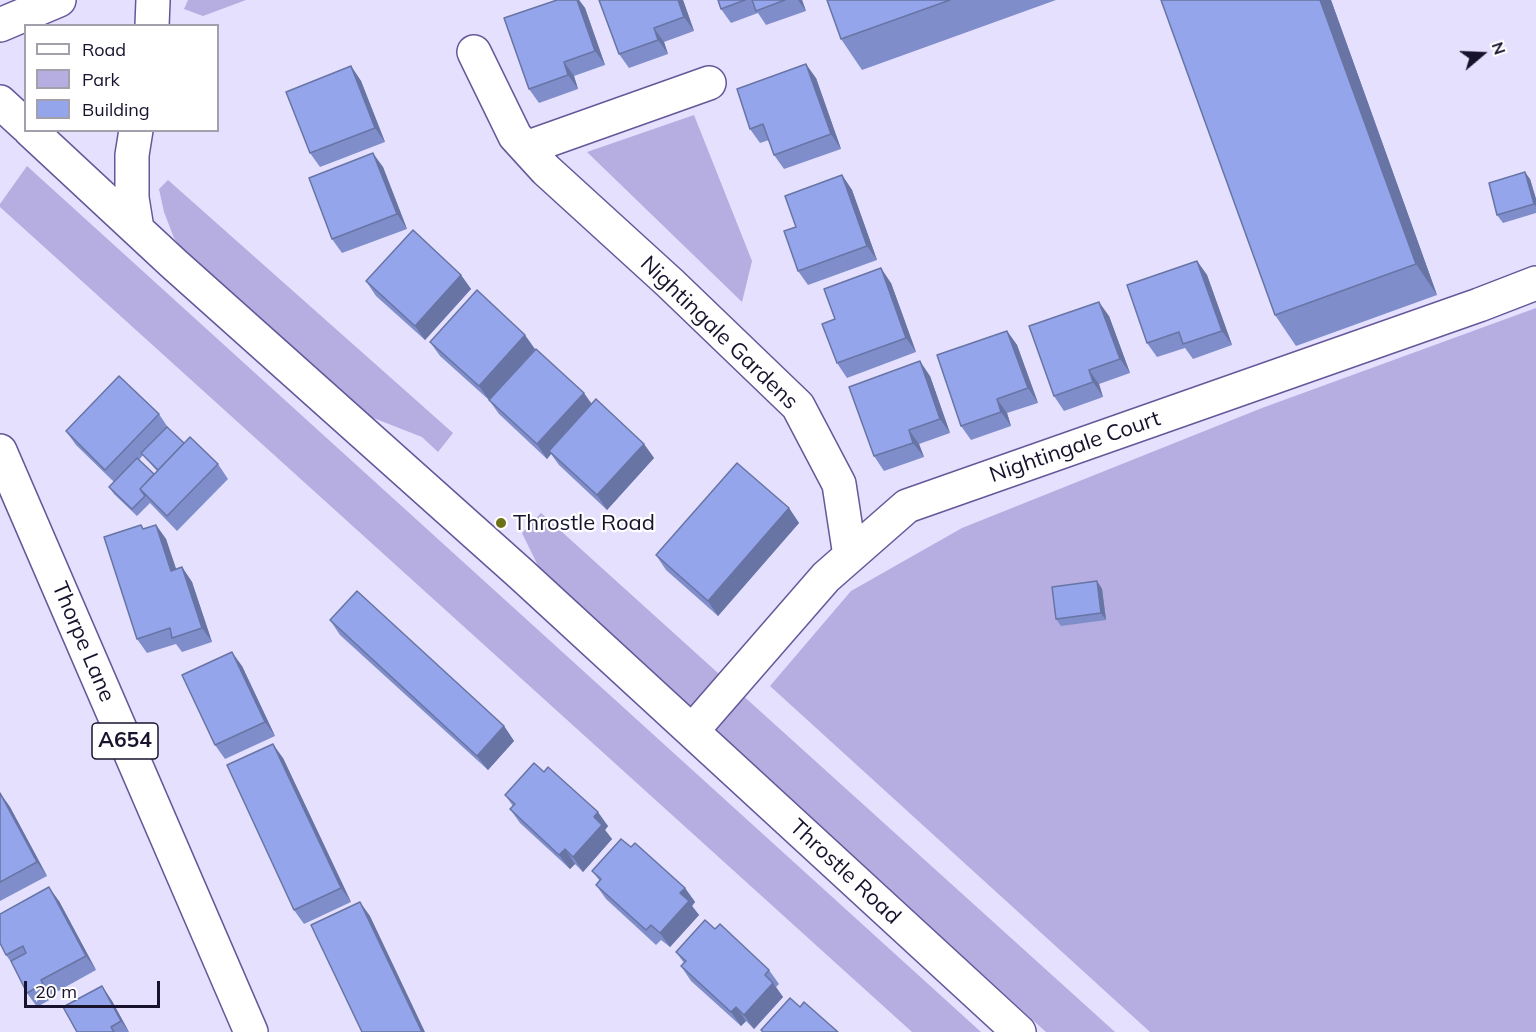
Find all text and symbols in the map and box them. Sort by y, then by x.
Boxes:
legend [24,24,219,132]
north arrow [1452,24,1512,84]
text: Road [82,38,126,61]
text: N [1488,39,1510,57]
text: Park [82,68,120,91]
text: Building [82,98,150,121]
street label: Nightingale Gardens [635,251,803,415]
street label: Nightingale Court [986,405,1164,489]
place label: Throstle Road [513,510,655,536]
marker: Throstle Road [494,516,508,530]
street label: Thorpe Lane [46,578,120,706]
road number: A654 [92,723,158,759]
street label: Throstle Road [784,814,906,930]
scale bar [27,969,164,1007]
text: 20 m [35,980,77,1003]

